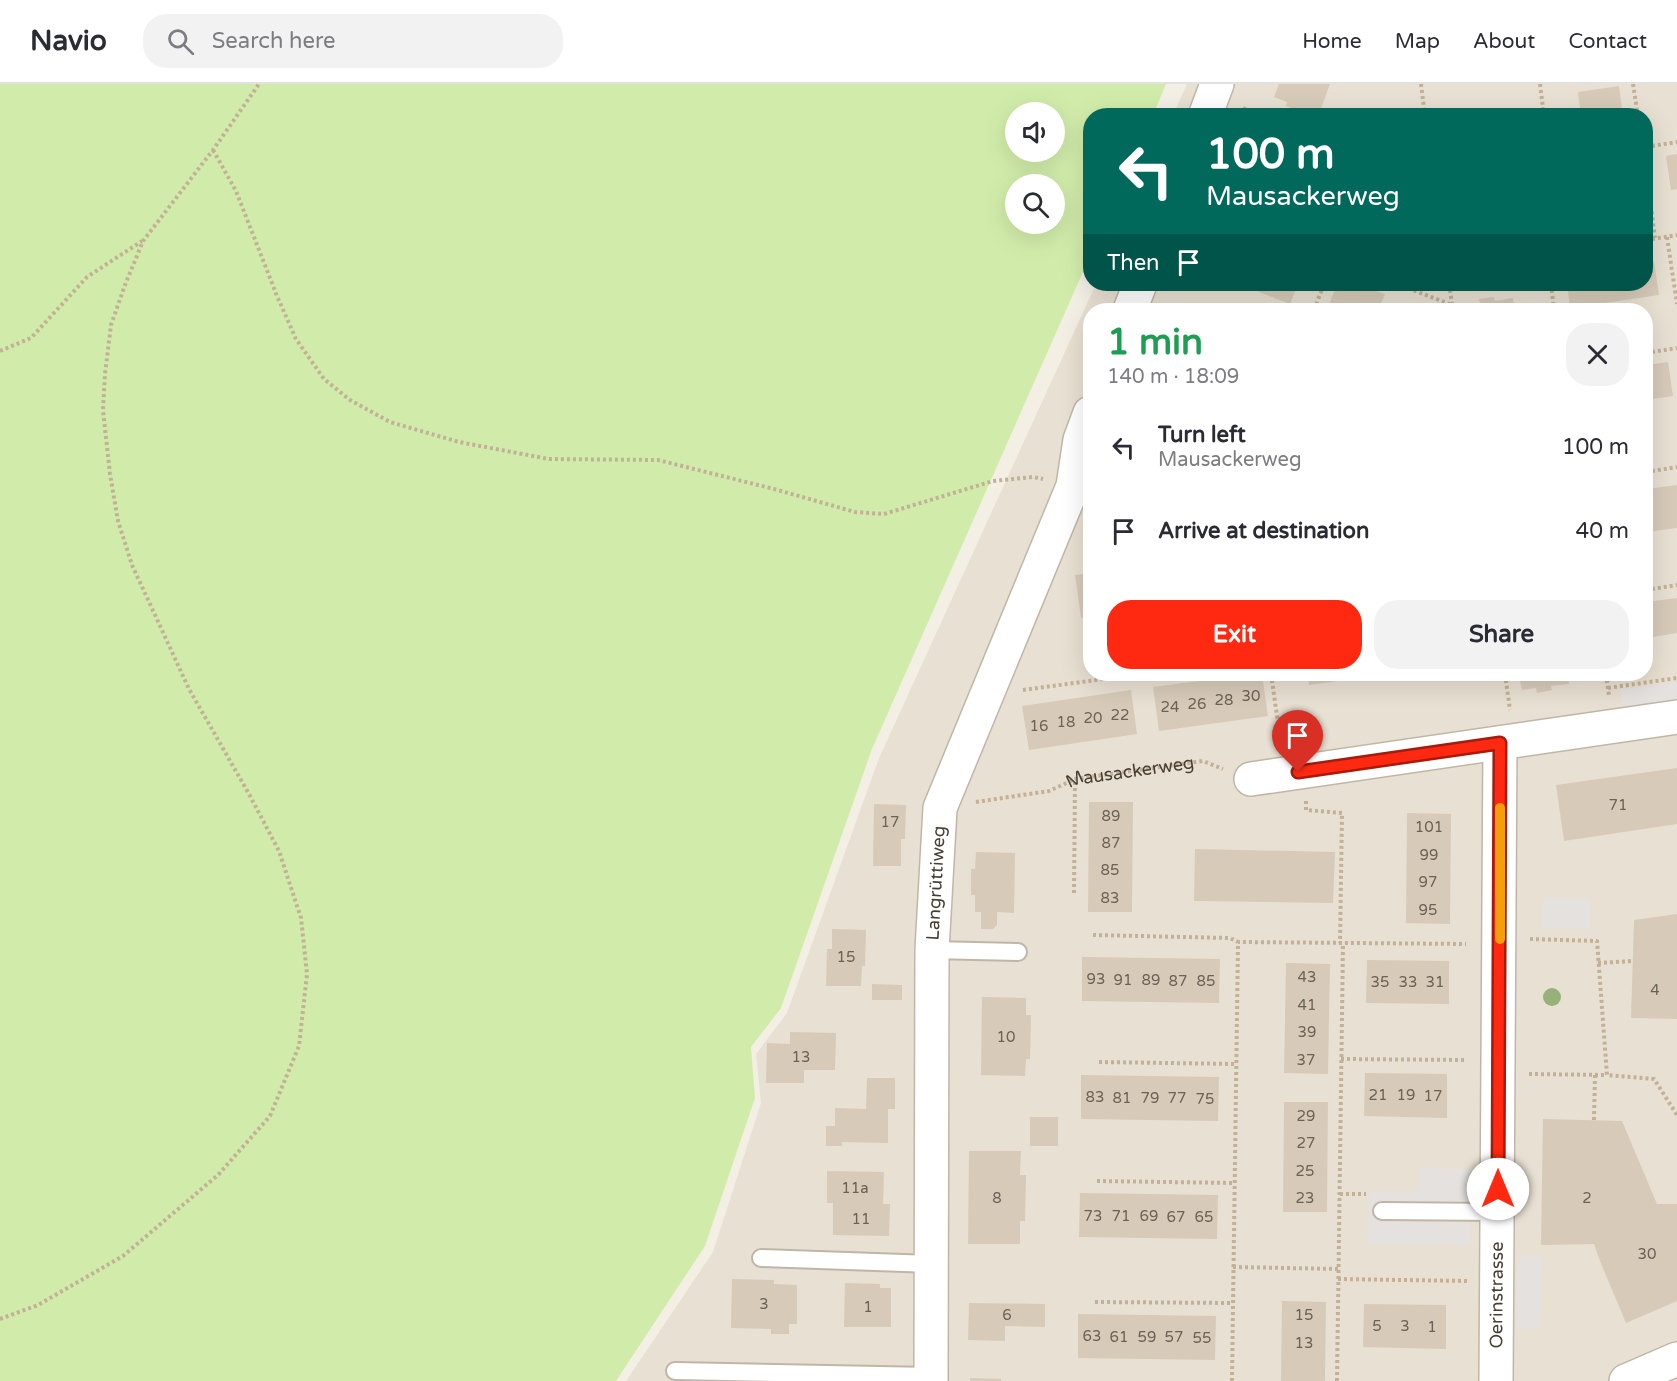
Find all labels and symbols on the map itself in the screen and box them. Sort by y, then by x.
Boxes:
house number: 30 [1242,687,1260,705]
house number: 28 [1215,691,1233,709]
house number: 26 [1188,695,1206,713]
house number: 24 [1161,698,1179,716]
house number: 22 [1111,706,1129,724]
house number: 20 [1084,709,1102,727]
pin [1272,710,1323,772]
house number: 18 [1057,713,1075,731]
house number: 16 [1030,717,1048,735]
street label: Mausackerweg [1062,751,1196,793]
house number: 71 [1609,796,1627,814]
house number: 89 [1102,807,1120,825]
house number: 17 [881,813,899,831]
house number: 101 [1415,818,1443,836]
street label: Langrüttiweg [922,825,950,941]
house number: 87 [1102,834,1120,852]
house number: 99 [1420,846,1438,864]
house number: 85 [1101,861,1119,879]
house number: 97 [1419,873,1437,891]
house number: 83 [1101,889,1119,907]
house number: 95 [1419,901,1437,919]
house number: 15 [837,948,855,966]
house number: 43 [1298,968,1316,986]
house number: 93 [1087,970,1105,988]
house number: 91 [1114,971,1132,989]
house number: 89 [1142,971,1160,989]
house number: 87 [1169,972,1187,990]
house number: 85 [1197,972,1215,990]
house number: 35 [1371,973,1389,991]
house number: 33 [1399,973,1417,991]
house number: 31 [1426,973,1444,991]
house number: 4 [1650,981,1660,999]
house number: 41 [1298,996,1316,1014]
house number: 39 [1298,1023,1316,1041]
house number: 10 [997,1028,1015,1046]
house number: 13 [792,1048,810,1066]
house number: 37 [1297,1051,1315,1069]
house number: 21 [1369,1086,1387,1104]
house number: 19 [1397,1086,1415,1104]
house number: 17 [1424,1087,1442,1105]
house number: 83 [1086,1088,1104,1106]
house number: 81 [1113,1089,1131,1107]
house number: 79 [1141,1089,1159,1107]
house number: 77 [1168,1089,1186,1107]
house number: 75 [1196,1090,1214,1108]
house number: 29 [1297,1107,1315,1125]
house number: 27 [1297,1134,1315,1152]
position arrow [1466,1157,1530,1221]
house number: 25 [1296,1162,1314,1180]
house number: 11a [841,1179,869,1197]
house number: 8 [992,1189,1002,1207]
house number: 23 [1296,1189,1314,1207]
house number: 2 [1582,1189,1592,1207]
house number: 73 [1084,1207,1102,1225]
house number: 71 [1112,1207,1130,1225]
house number: 69 [1140,1207,1158,1225]
house number: 67 [1167,1208,1185,1226]
house number: 65 [1195,1208,1213,1226]
house number: 11 [852,1210,870,1228]
street label: Oerinstrasse [1485,1242,1508,1348]
house number: 30 [1638,1245,1656,1263]
house number: 3 [759,1295,769,1313]
house number: 1 [863,1298,873,1316]
house number: 6 [1002,1306,1012,1324]
house number: 15 [1295,1306,1313,1324]
house number: 5 [1372,1317,1382,1335]
house number: 3 [1400,1317,1410,1335]
house number: 1 [1427,1318,1437,1336]
house number: 63 [1083,1327,1101,1345]
house number: 61 [1110,1328,1128,1346]
house number: 59 [1138,1328,1156,1346]
house number: 57 [1165,1328,1183,1346]
house number: 55 [1193,1329,1211,1347]
house number: 13 [1295,1334,1313,1352]

